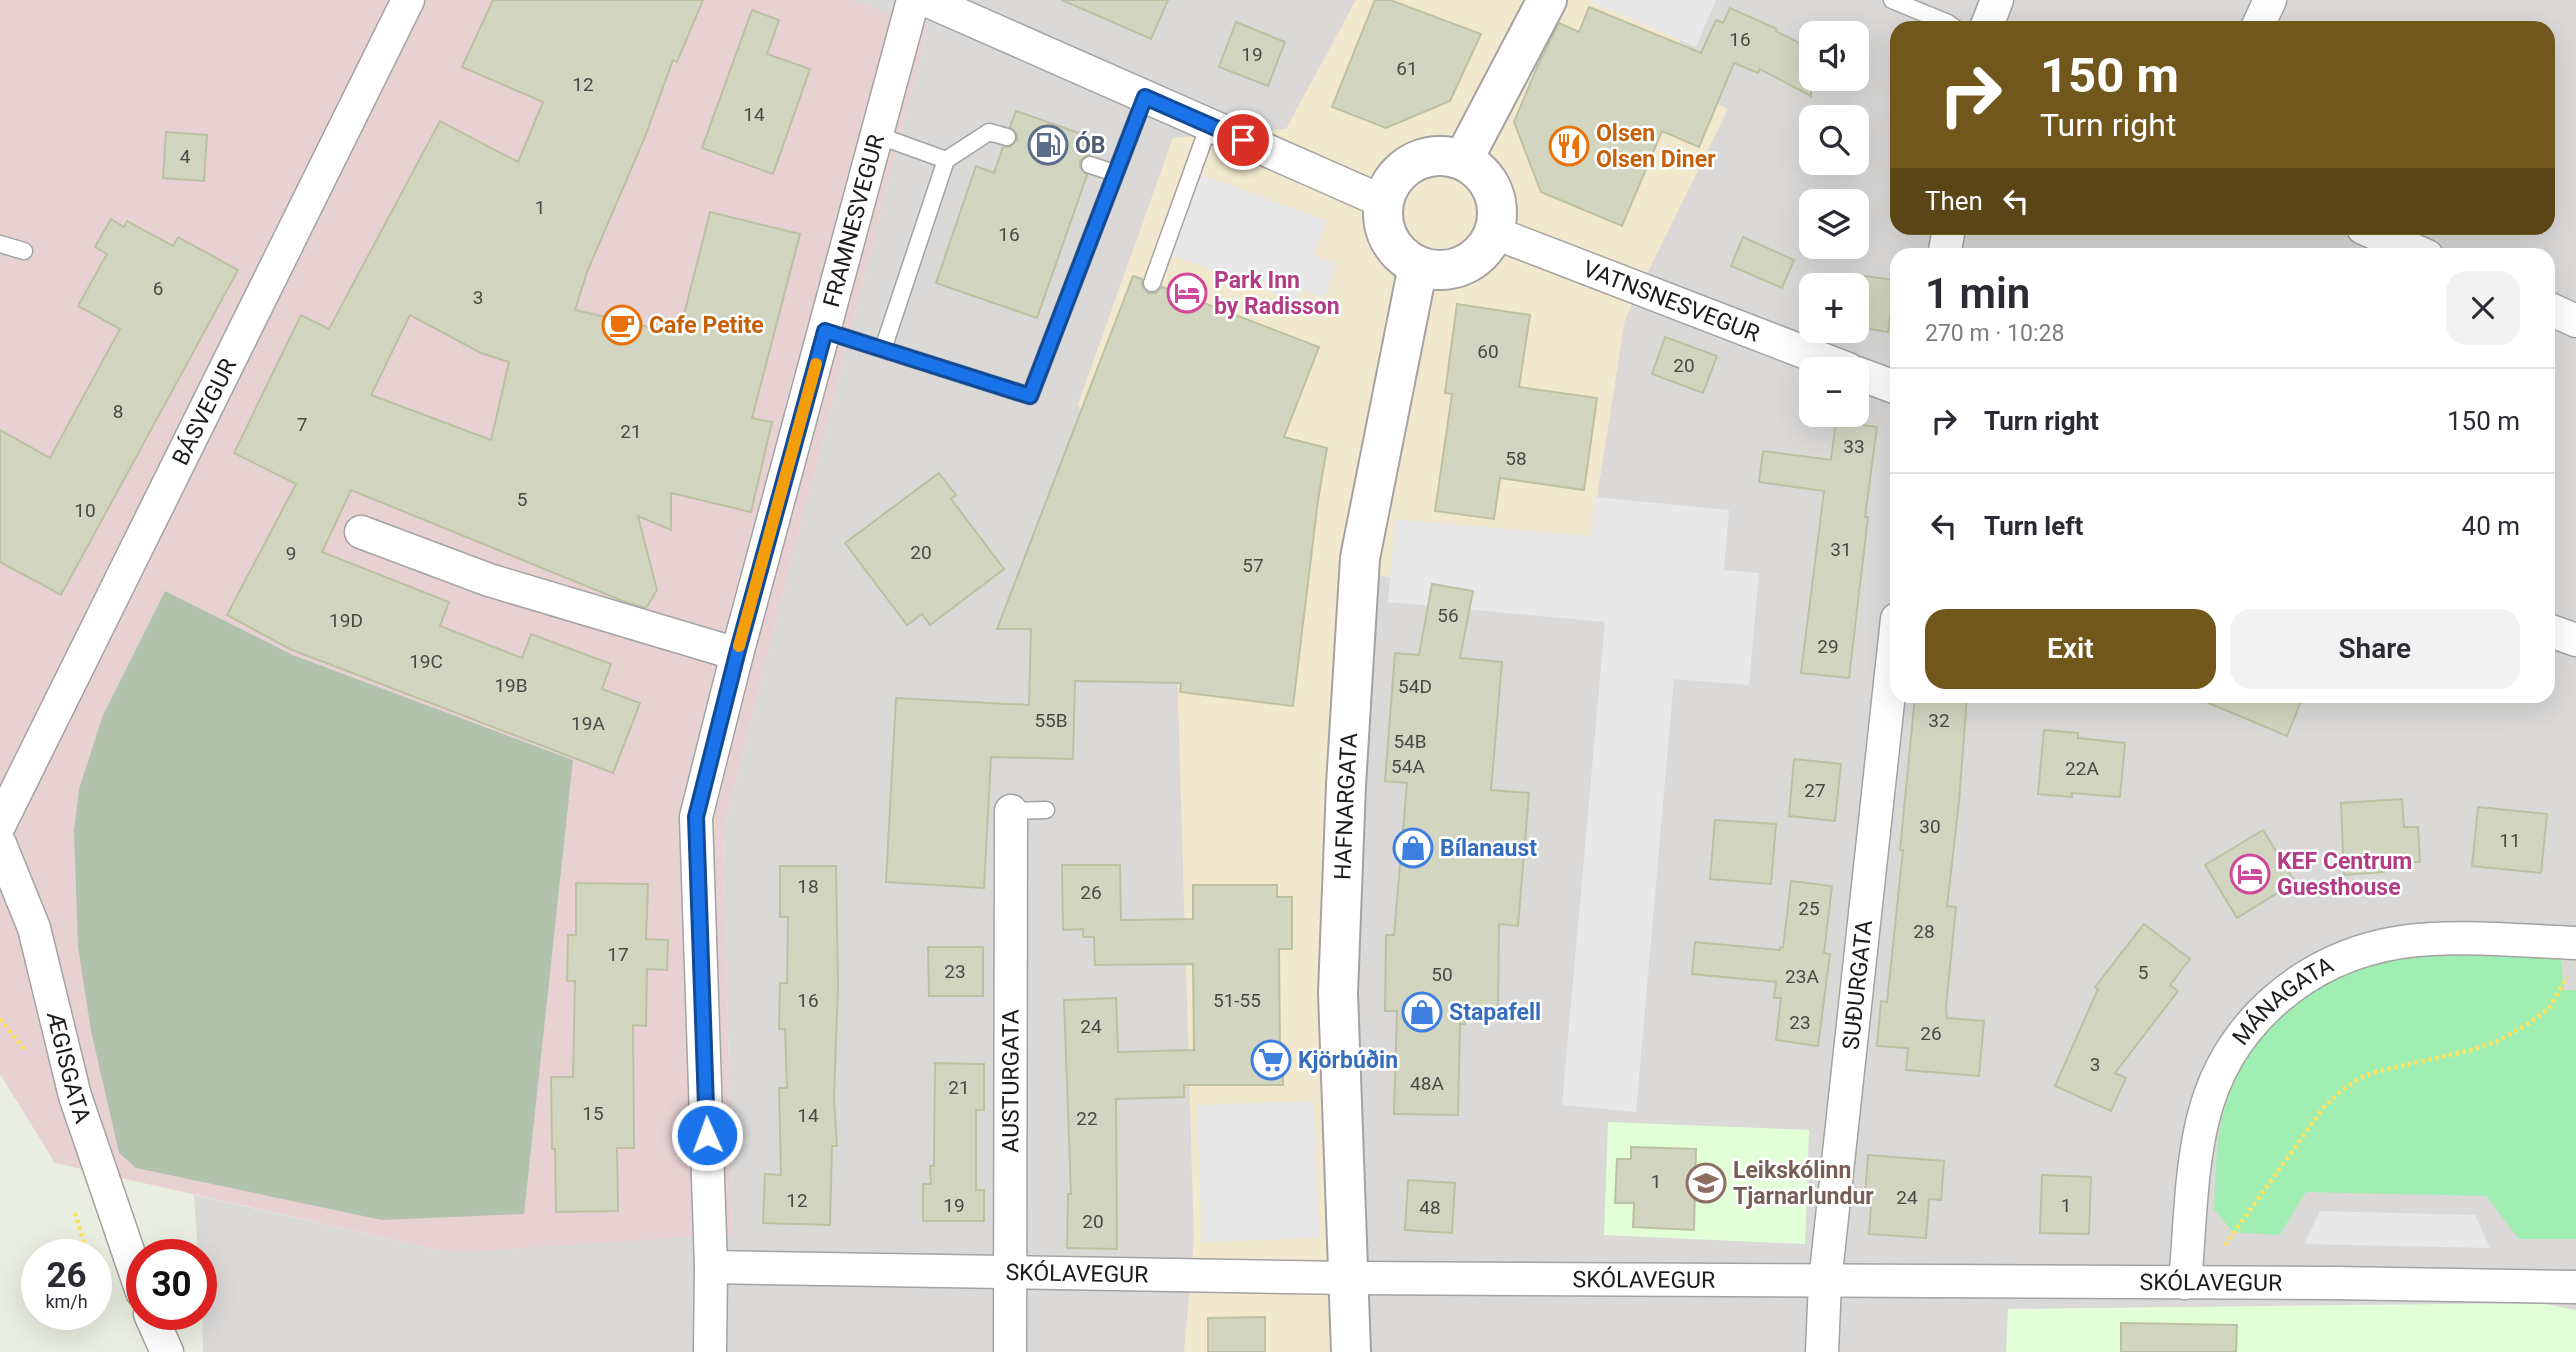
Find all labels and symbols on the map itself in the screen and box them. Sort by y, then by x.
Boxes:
house number: 16 [1729,28,1751,51]
house number: 19 [1241,43,1263,66]
house number: 61 [1396,57,1418,80]
house number: 12 [572,73,594,96]
house number: 14 [743,103,765,126]
pin [1213,110,1273,170]
place label: Olsen Olsen Diner [1596,120,1716,173]
fuel station icon: ÓB [1027,124,1069,166]
restaurant icon: Olsen Olsen Diner [1548,125,1590,167]
place label: ÓB [1075,131,1106,159]
street label: FRAMNESVEGUR [818,132,890,310]
house number: 4 [180,145,191,168]
house number: 1 [535,196,545,219]
house number: 16 [998,223,1020,246]
street label: VATNSNESVEGUR [1579,255,1763,348]
place label: Park Inn by Radisson [1214,267,1340,320]
hotel icon: Park Inn by Radisson [1166,272,1208,314]
house number: 6 [153,277,163,300]
house number: 3 [473,286,483,309]
cafe icon: Cafe Petite [601,304,643,346]
place label: Cafe Petite [649,312,764,339]
house number: 60 [1477,340,1499,363]
street label: BÁSVEGUR [167,354,242,470]
house number: 20 [1673,354,1695,377]
house number: 8 [113,400,123,423]
house number: 7 [297,413,307,436]
house number: 21 [620,420,642,443]
house number: 33 [1843,435,1865,458]
house number: 58 [1505,447,1527,470]
house number: 5 [517,488,527,511]
house number: 10 [74,499,96,522]
house number: 31 [1830,538,1852,561]
house number: 20 [910,541,932,564]
house number: 9 [286,542,296,565]
house number: 57 [1242,554,1264,577]
house number: 56 [1437,604,1459,627]
house number: 19D [329,609,363,632]
house number: 29 [1817,635,1839,658]
house number: 19C [409,650,443,673]
house number: 19B [494,674,528,697]
house number: 54D [1398,675,1432,698]
house number: 55B [1034,709,1068,732]
house number: 32 [1928,709,1950,732]
house number: 19A [571,712,605,735]
house number: 54B [1393,730,1427,753]
street label: HAFNARGATA [1329,732,1363,880]
house number: 54A [1391,755,1425,778]
house number: 22A [2065,757,2099,780]
house number: 27 [1804,779,1826,802]
house number: 30 [1919,815,1941,838]
shop icon: Bílanaust [1392,827,1434,869]
house number: 11 [2499,829,2521,852]
place label: Bílanaust [1440,835,1537,862]
place label: KEF Centrum Guesthouse [2277,848,2412,901]
hotel icon: KEF Centrum Guesthouse [2229,853,2271,895]
house number: 18 [797,875,819,898]
house number: 26 [1080,881,1102,904]
house number: 25 [1798,897,1820,920]
street label: SUÐURGATA [1837,919,1878,1051]
house number: 28 [1913,920,1935,943]
house number: 17 [607,943,629,966]
street label: MÁNAGATA [2227,952,2338,1050]
house number: 23 [944,960,966,983]
house number: 5 [2138,961,2148,984]
house number: 50 [1431,963,1453,986]
house number: 23A [1785,965,1819,988]
house number: 16 [797,989,819,1012]
house number: 51-55 [1213,989,1261,1012]
shop icon: Stapafell [1401,991,1443,1033]
place label: Stapafell [1449,999,1541,1026]
street label: ÆGISGATA [41,1008,96,1127]
street label: AUSTURGATA [997,1009,1025,1153]
house number: 23 [1789,1011,1811,1034]
house number: 24 [1080,1015,1102,1038]
house number: 26 [1920,1022,1942,1045]
supermarket icon: Kjörbúðin [1250,1039,1292,1081]
place label: Kjörbúðin [1298,1047,1398,1074]
house number: 3 [2090,1053,2100,1076]
house number: 48A [1410,1072,1444,1095]
house number: 21 [948,1076,970,1099]
position arrow [670,1098,744,1172]
house number: 15 [582,1102,604,1125]
house number: 14 [797,1104,819,1127]
house number: 22 [1076,1107,1098,1130]
place label: Leikskólinn Tjarnarlundur [1733,1157,1874,1210]
school or university icon: Leikskólinn Tjarnarlundur [1685,1162,1727,1204]
house number: 1 [1651,1170,1661,1193]
house number: 24 [1896,1186,1918,1209]
house number: 12 [786,1189,808,1212]
house number: 19 [943,1194,965,1217]
house number: 1 [2061,1194,2071,1217]
house number: 48 [1419,1196,1441,1219]
house number: 20 [1082,1210,1104,1233]
speed limit sign: 30 [126,1239,217,1330]
street label: SKÓLAVEGUR [1005,1259,1149,1289]
street label: SKÓLAVEGUR [1572,1265,1715,1294]
street label: SKÓLAVEGUR [2139,1268,2282,1297]

